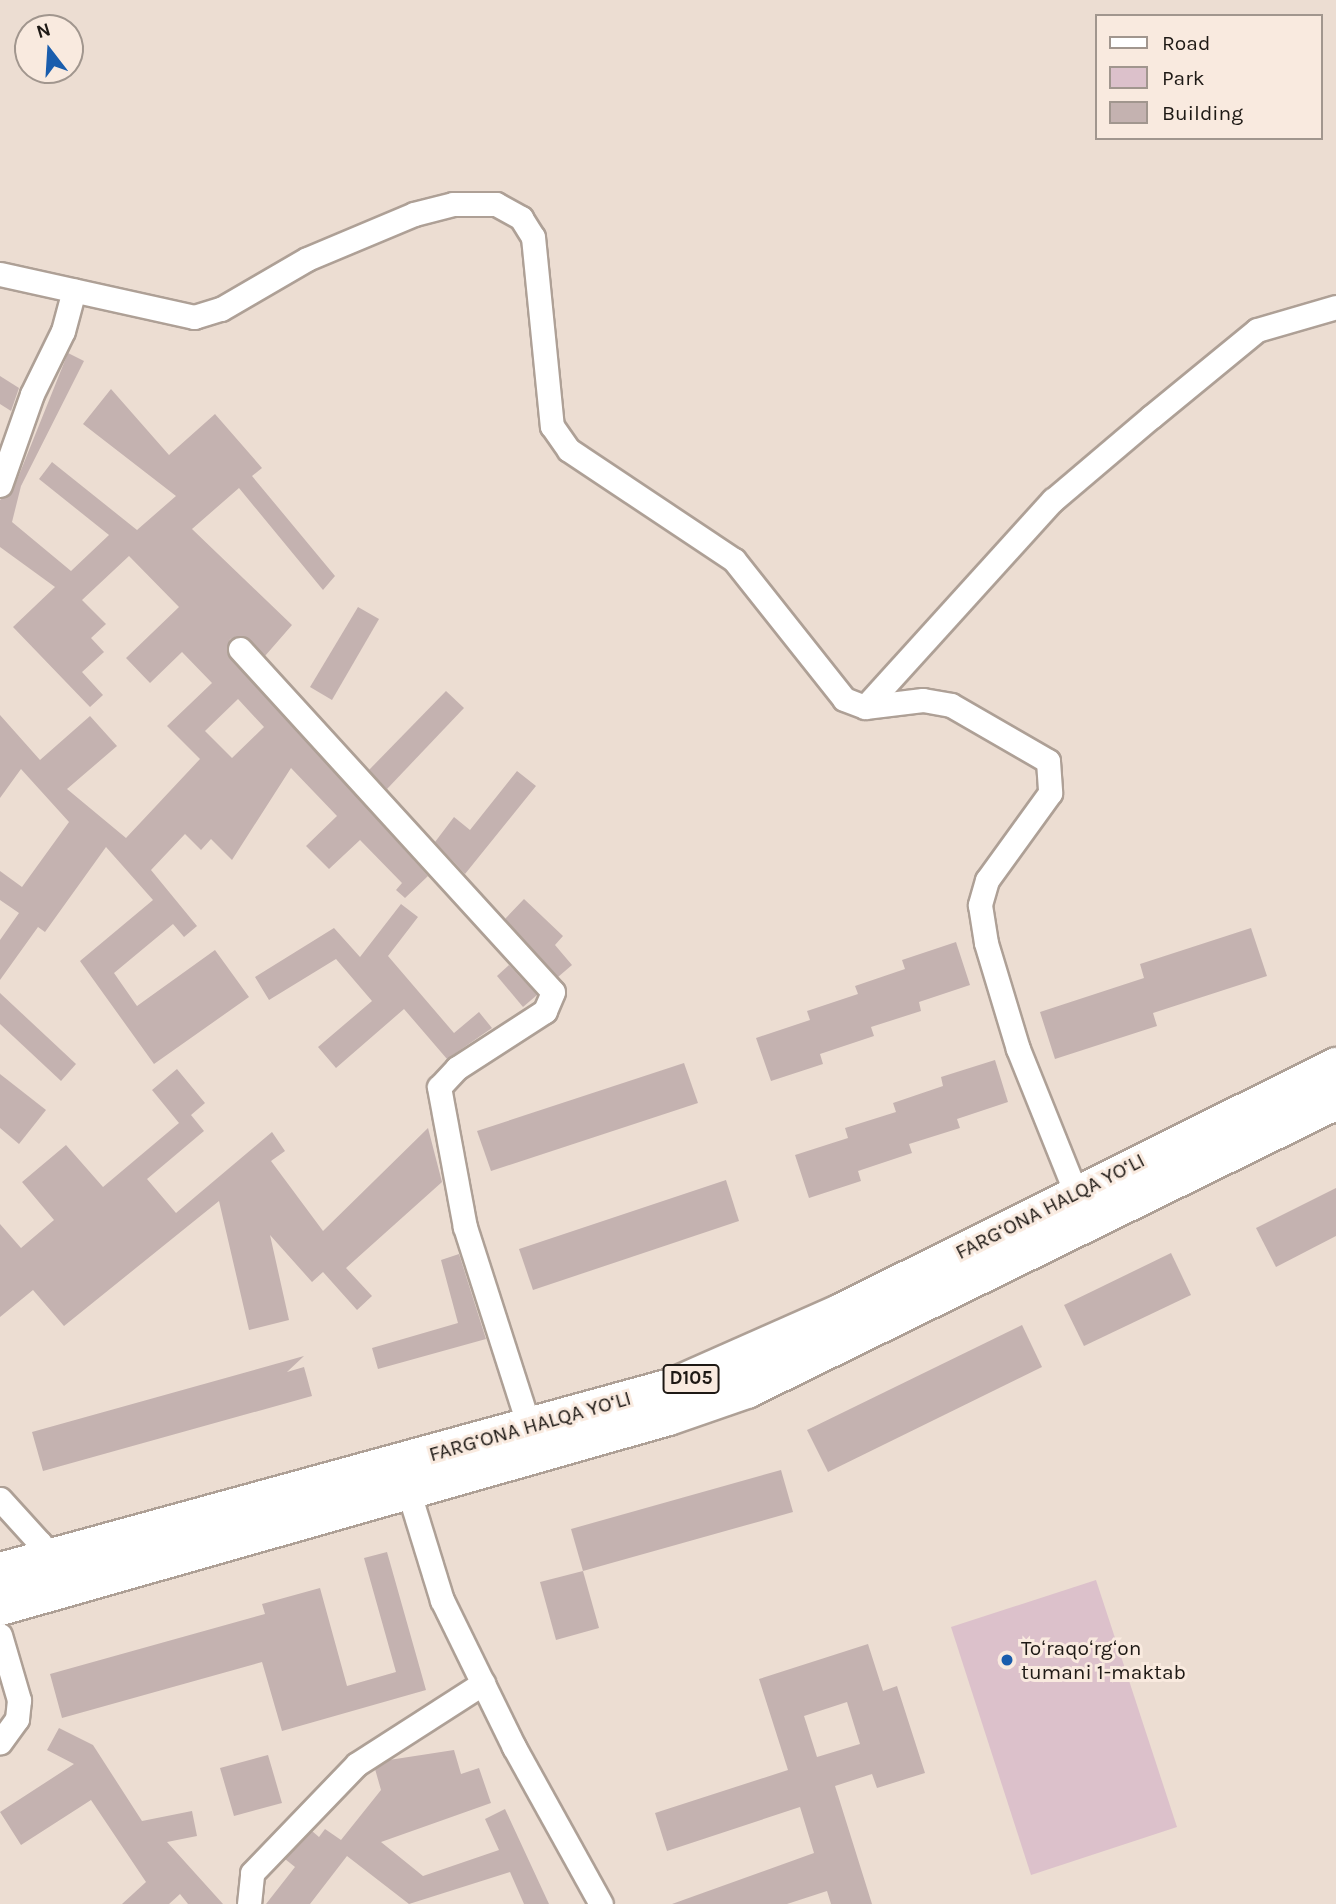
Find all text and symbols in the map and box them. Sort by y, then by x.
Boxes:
north arrow [14,14,84,84]
legend [1094,14,1322,140]
text: N [34,18,53,43]
text: Road [1162,31,1210,55]
text: Park [1162,66,1205,90]
text: Building [1162,101,1243,125]
street label: FARG‘ONA HALQA YO‘LI [951,1147,1149,1265]
road number: D105 [661,1364,721,1394]
street label: FARG‘ONA HALQA YO‘LI [426,1385,634,1467]
place label: Toʻraqoʻrgʻon tumani 1-maktab [1021,1635,1186,1685]
marker: Toʻraqoʻrgʻon tumani 1-maktab [999,1652,1015,1668]

